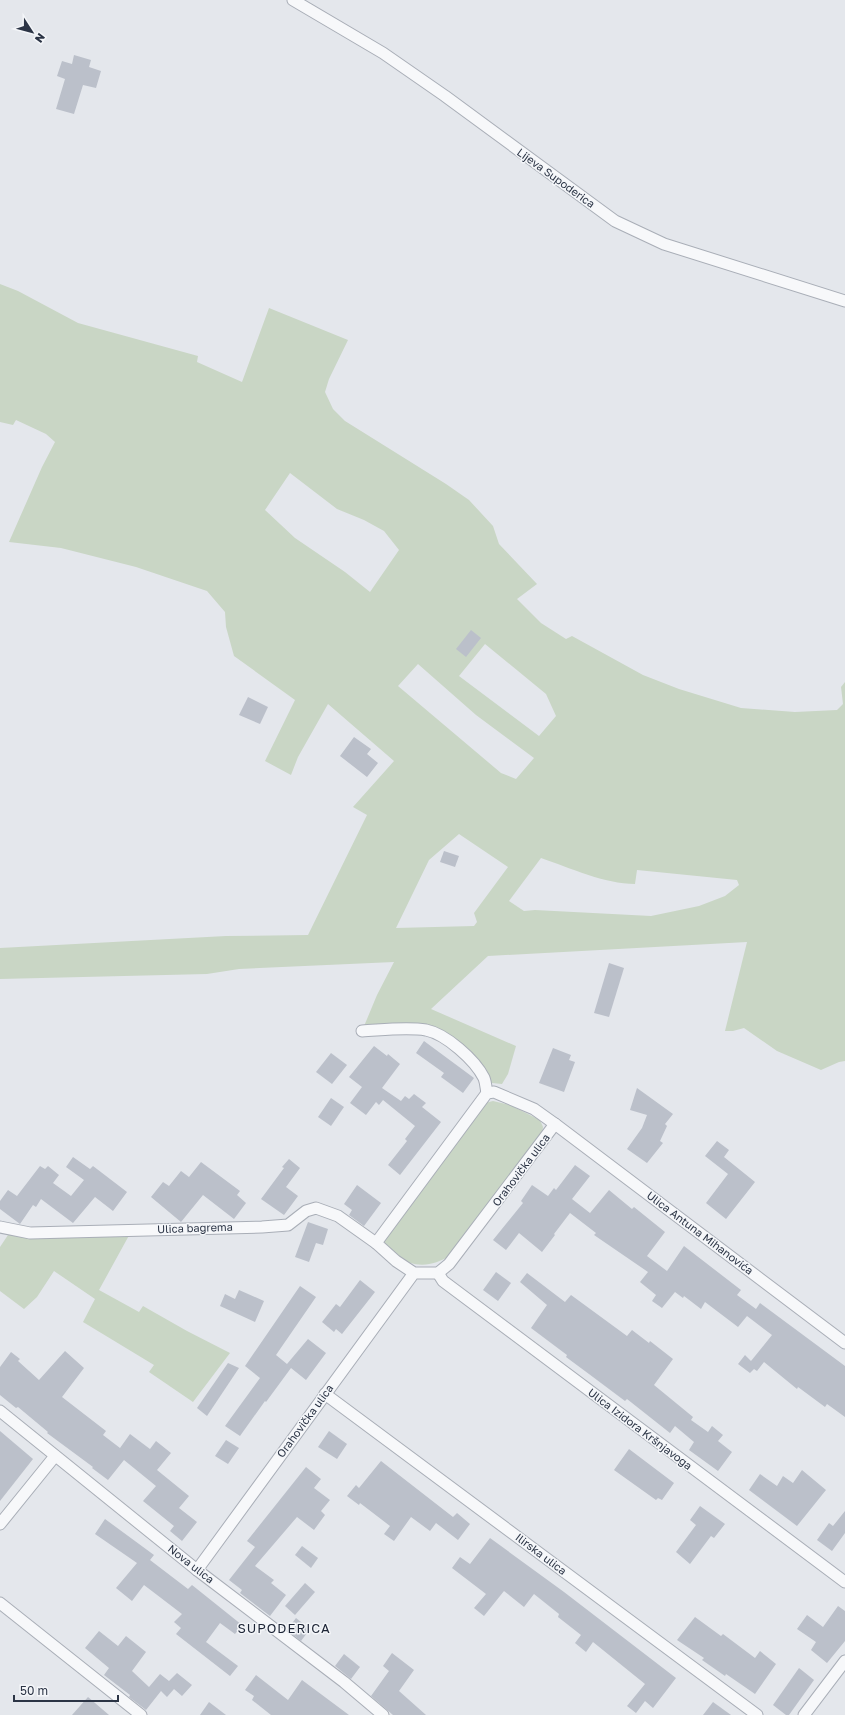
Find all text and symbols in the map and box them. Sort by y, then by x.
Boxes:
north arrow [12,12,52,52]
text: N [33,31,48,45]
street label: Lijeva Supoderica [515,145,598,210]
street label: Orahovička ulica [489,1131,552,1208]
street label: Ulica Antuna Mihanovića [644,1188,756,1277]
street label: Ulica bagrema [157,1220,233,1235]
street label: Orahovička ulica [274,1382,335,1460]
street label: Ulica Izidora Kršnjavoga [586,1385,695,1472]
street label: Ilirska ulica [513,1530,569,1577]
street label: Nova ulica [166,1542,217,1586]
district label: SUPODERICA [237,1620,331,1636]
scale bar [14,1677,118,1703]
text: 50 m [20,1683,48,1698]

